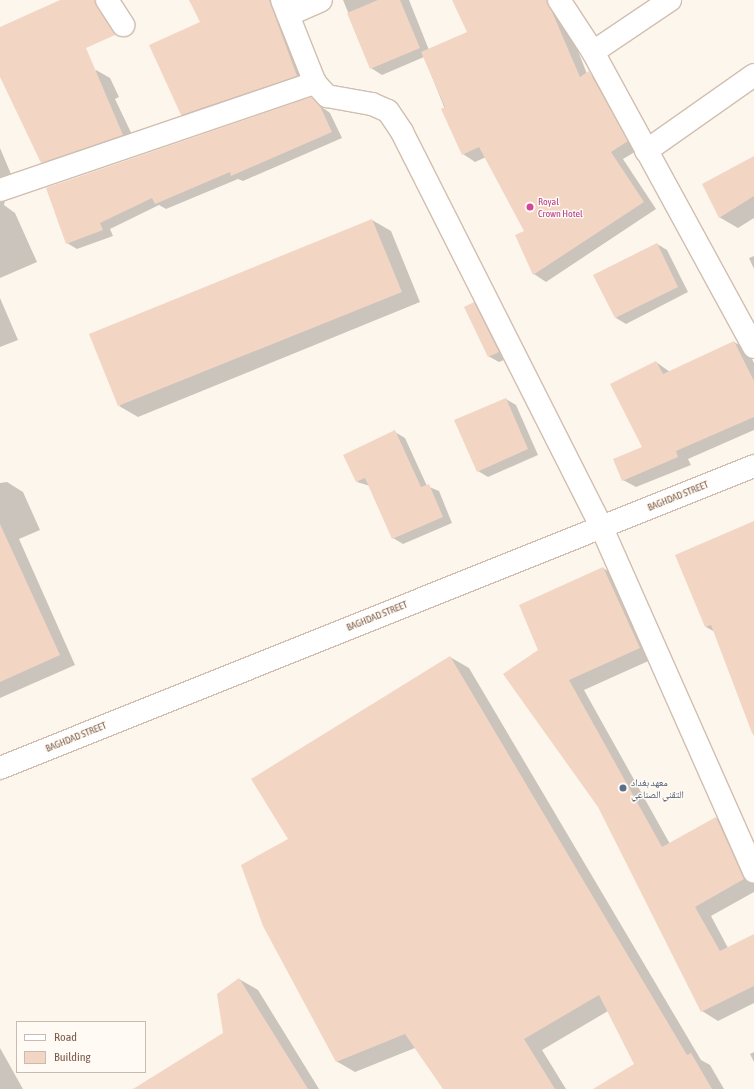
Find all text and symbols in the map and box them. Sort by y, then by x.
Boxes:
place label: Royal Crown Hotel [538,195,583,218]
marker: Royal Crown Hotel [525,202,535,212]
street label: BAGHDAD STREET [646,478,710,514]
street label: BAGHDAD STREET [345,598,409,634]
street label: BAGHDAD STREET [44,719,108,755]
place label: معهد بغداد التقني الصناعي [631,776,684,800]
marker: معهد بغداد التقني الصناعي [618,783,628,793]
legend [16,1021,146,1073]
text: Road [54,1030,77,1044]
text: Building [54,1050,91,1064]

